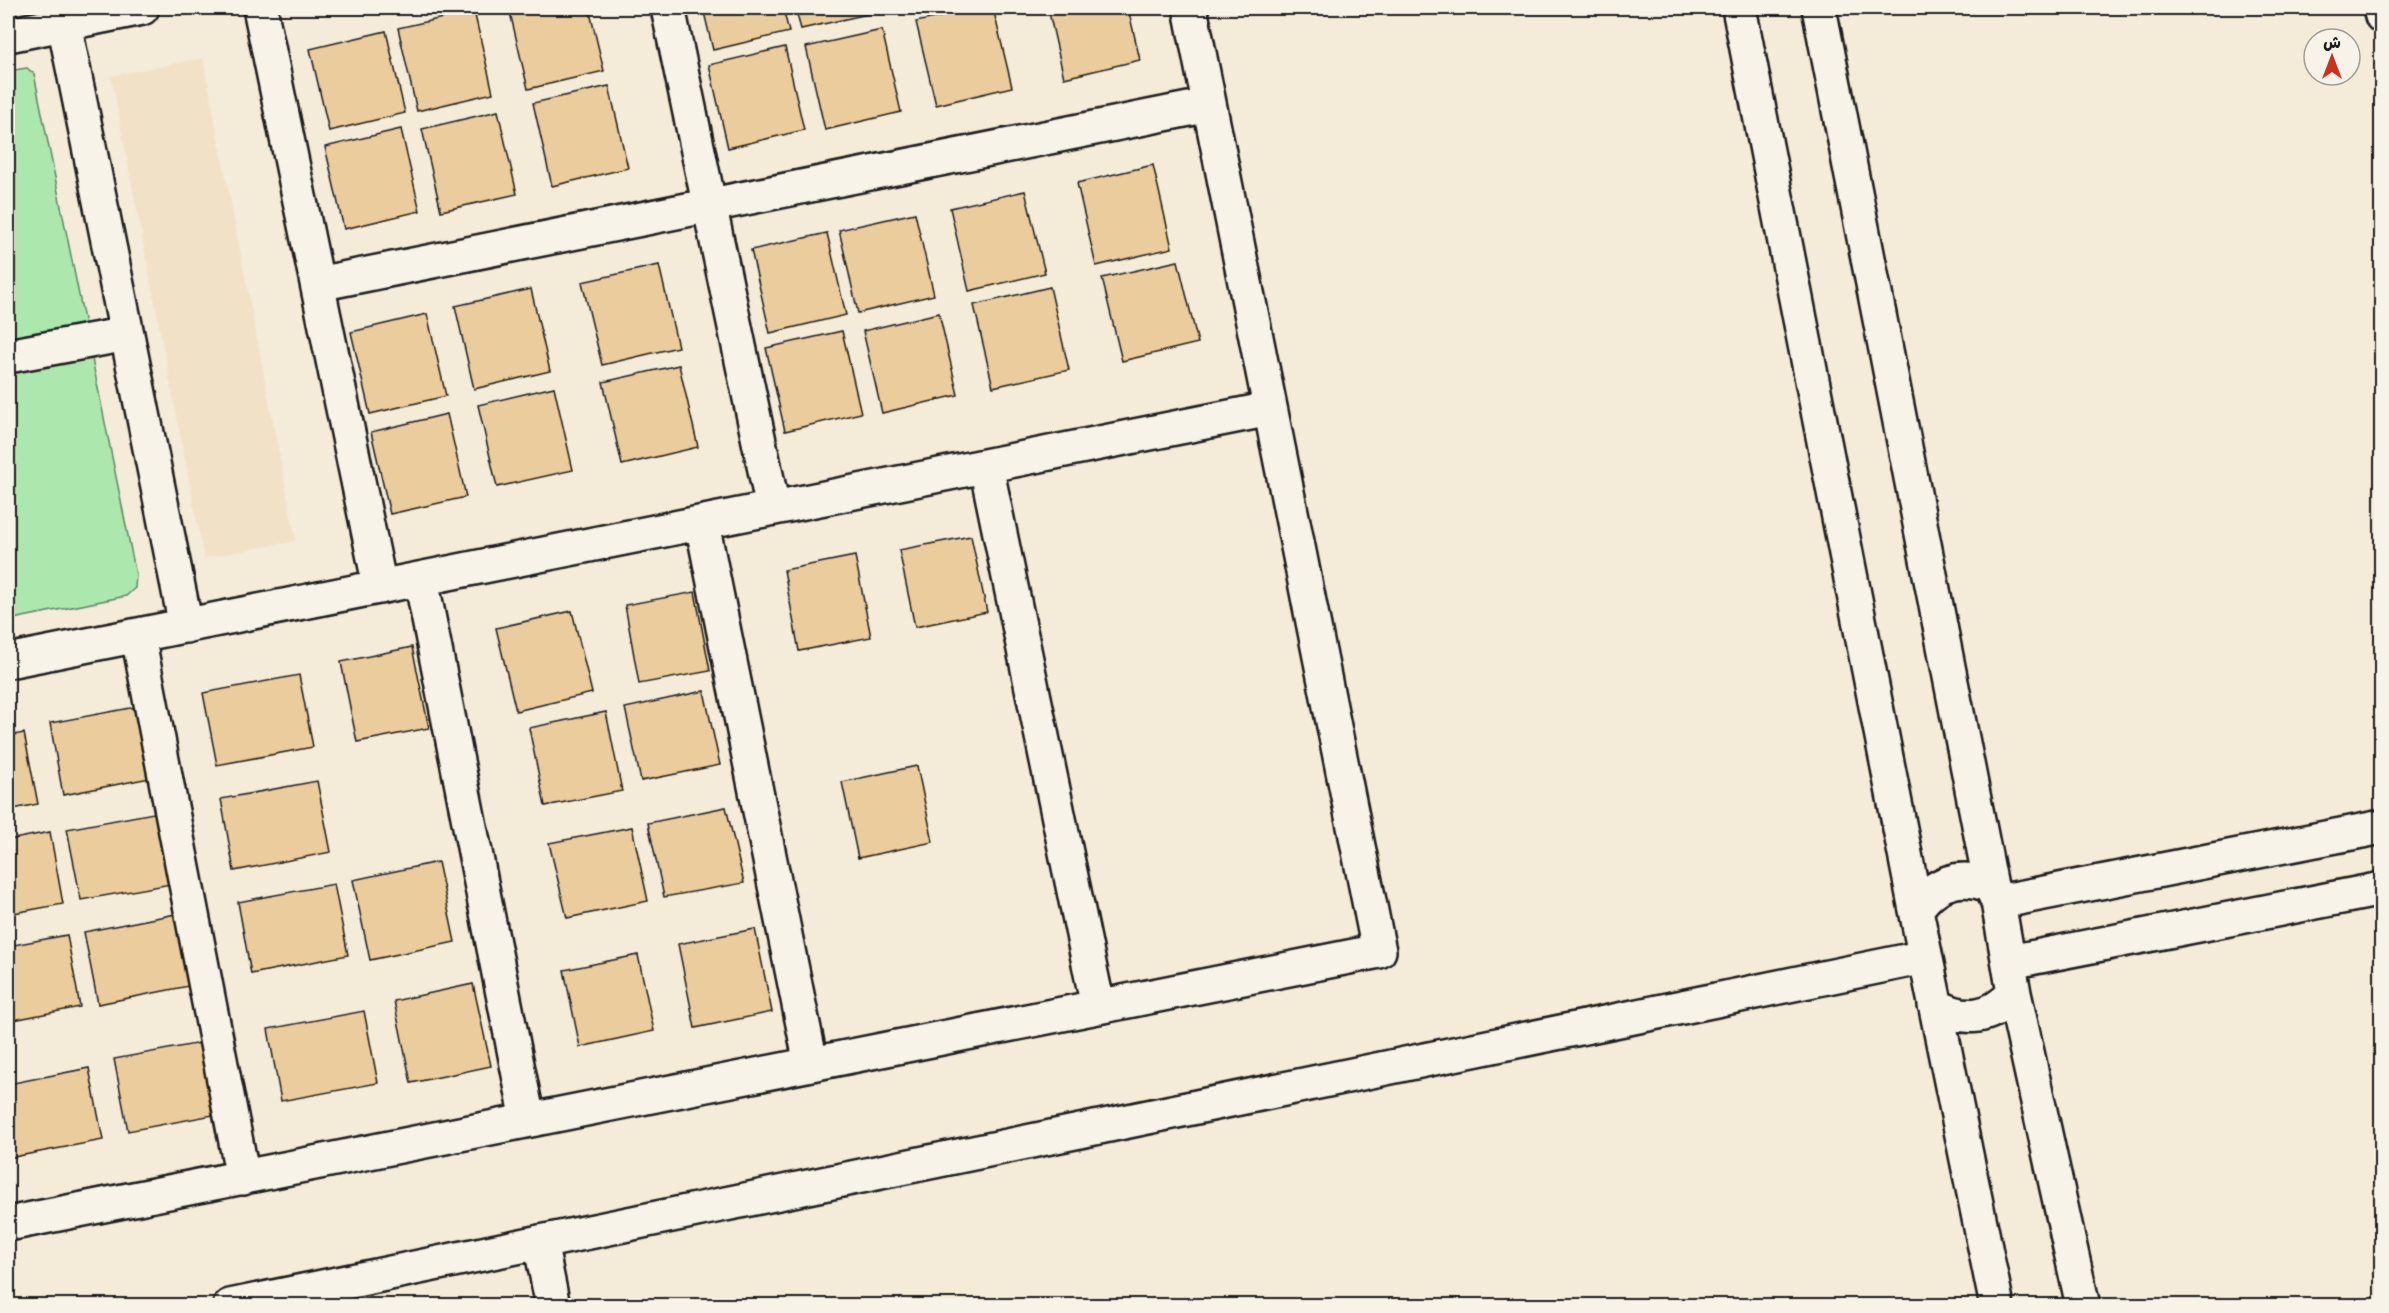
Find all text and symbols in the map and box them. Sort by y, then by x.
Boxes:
north arrow [2302,27,2362,87]
text: ش [2323,31,2341,52]

